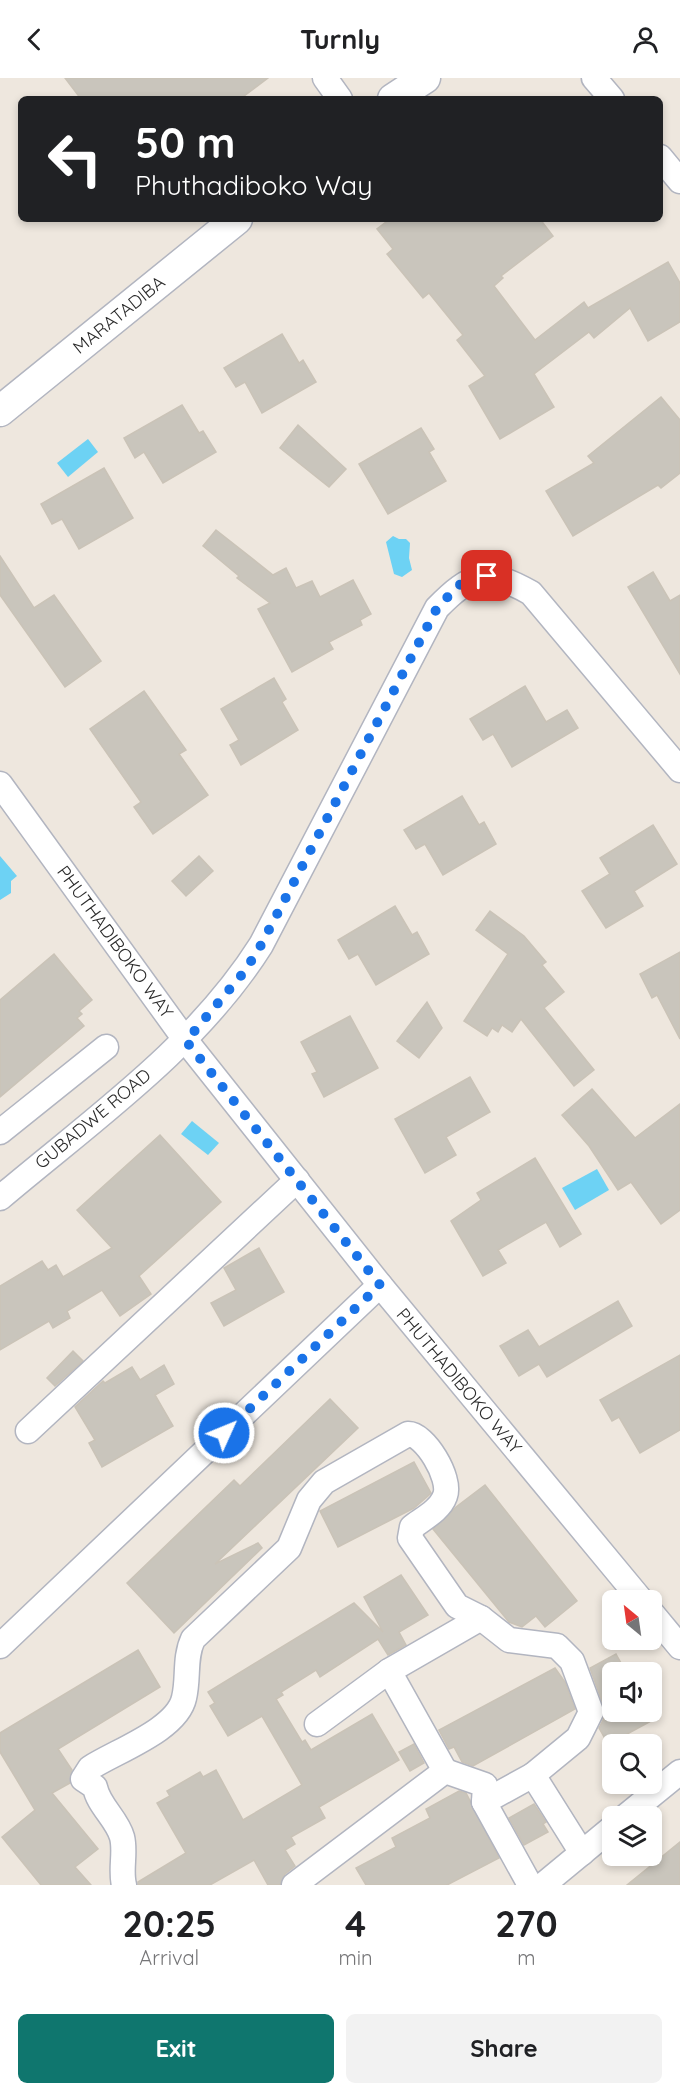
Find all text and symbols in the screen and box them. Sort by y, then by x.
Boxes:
text: Turnly [300,22,380,56]
icon: back [18,23,51,56]
icon: person [629,23,662,56]
text: 50 m [135,116,235,169]
icon: left [36,120,114,198]
text: Phuthadiboko Way [135,168,373,202]
street label: MARATADIBA [68,270,170,359]
pin [461,550,512,601]
icon: arrive [470,559,503,592]
street label: PHUTHADIBOKO WAY [52,861,179,1023]
street label: GUBADWE ROAD [30,1063,155,1174]
street label: PHUTHADIBOKO WAY [392,1303,527,1458]
position arrow [192,1401,256,1465]
north arrow [602,1590,662,1650]
map controls [602,1590,662,1866]
button: sound [602,1662,662,1722]
button: search [602,1734,662,1794]
button: layers [602,1806,662,1866]
text: 20:25 [122,1901,216,1946]
text: 4 [345,1901,366,1946]
text: 270 [495,1901,558,1946]
text: Arrival [139,1945,199,1970]
text: min [339,1945,373,1970]
text: m [517,1945,535,1970]
button: Exit [18,2014,334,2083]
button: Share [346,2014,662,2083]

